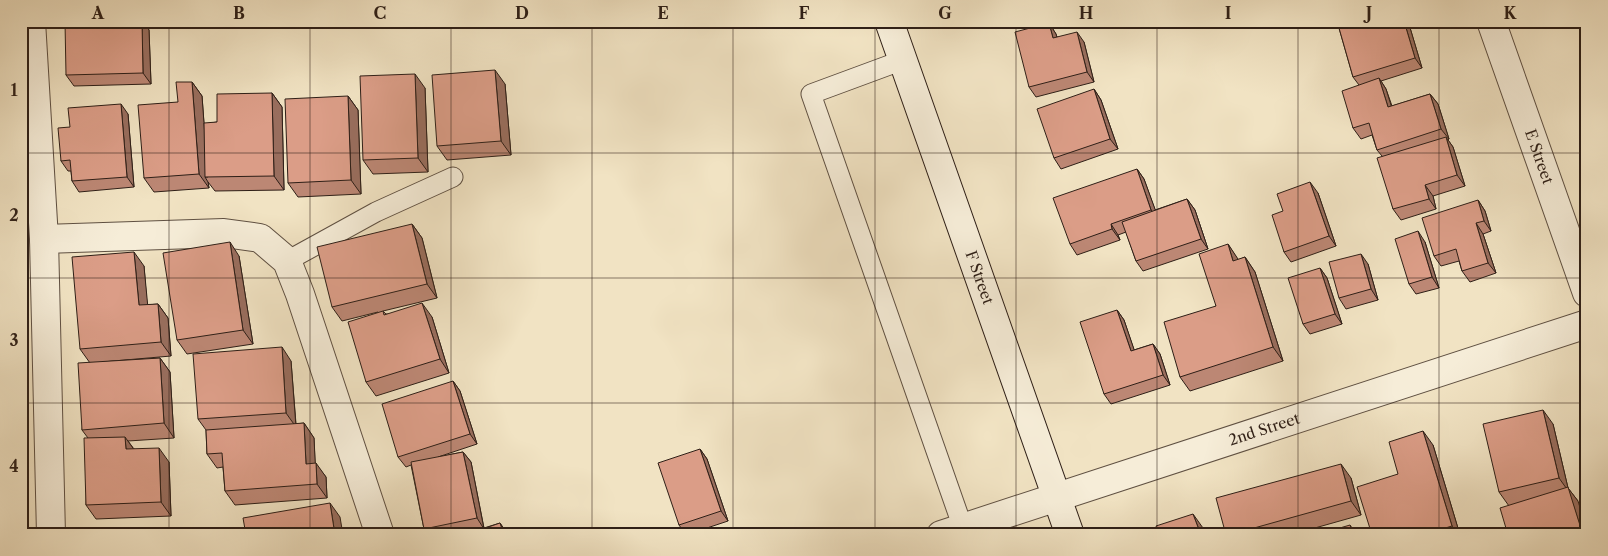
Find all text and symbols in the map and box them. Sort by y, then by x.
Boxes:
text: A [91,3,105,23]
text: B [233,3,245,23]
text: C [374,3,386,23]
text: D [515,3,529,23]
text: E [657,3,669,23]
text: F [799,3,810,23]
text: G [938,3,952,23]
text: H [1079,3,1093,23]
text: I [1225,3,1232,23]
text: J [1363,3,1372,23]
text: K [1504,3,1518,23]
text: 1 [10,80,18,100]
street label: E Street [1521,127,1558,187]
text: 2 [9,205,19,225]
street label: F Street [962,248,998,308]
text: 3 [9,330,19,350]
street label: 2nd Street [1226,408,1303,449]
text: 4 [9,456,19,476]

